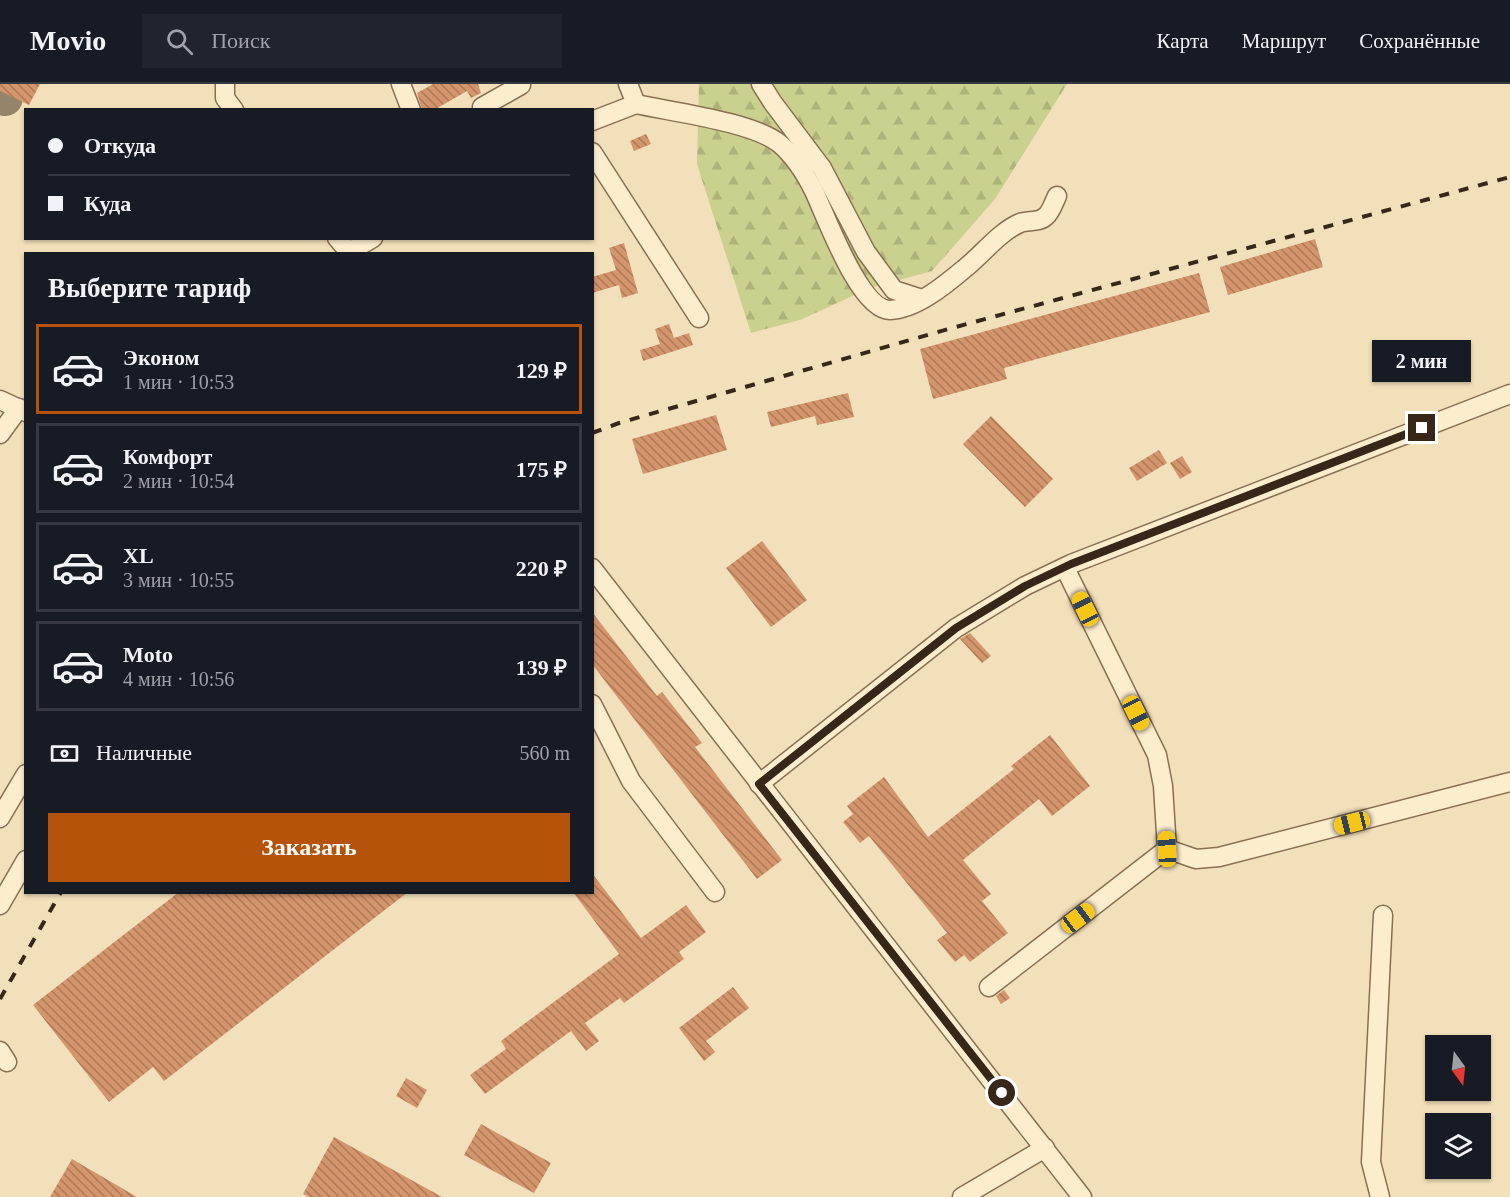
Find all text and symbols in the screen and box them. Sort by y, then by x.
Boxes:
search box [142,14,562,68]
text: Movio [30,25,106,56]
icon: search [163,25,196,58]
text: Поиск [211,28,270,53]
text: Карта [1157,29,1209,53]
text: Маршрут [1242,29,1326,53]
text: Сохранённые [1359,29,1480,53]
text: Откуда [84,133,156,158]
text: Куда [84,191,131,216]
text: Выберите тариф [48,273,251,303]
callout: 2 мин [1372,341,1472,383]
icon: car [51,342,105,396]
text: Эконом [123,345,200,370]
text: 2 мин [1396,350,1447,372]
text: 129 ₽ [516,358,567,383]
text: 1 мин · 10:53 [123,371,234,393]
route end [1408,414,1435,441]
icon: car [51,441,105,495]
text: Комфорт [123,444,212,469]
text: 175 ₽ [516,457,567,482]
text: 2 мин · 10:54 [123,470,234,492]
icon: car [51,540,105,594]
text: XL [123,543,154,568]
text: 220 ₽ [516,556,567,581]
text: 3 мин · 10:55 [123,569,234,591]
car [1069,589,1101,629]
icon: car [51,639,105,693]
text: Moto [123,642,173,667]
text: 139 ₽ [516,655,567,680]
text: 4 мин · 10:56 [123,668,234,690]
car [1120,693,1152,733]
icon: cash [48,737,81,770]
text: Наличные [96,740,192,765]
text: 560 m [519,742,570,764]
car [1332,810,1372,836]
button: Заказать [48,813,570,882]
car [1157,831,1177,867]
car [1058,900,1098,936]
north arrow [1425,1035,1491,1101]
map controls [1425,1035,1491,1179]
route start [988,1079,1015,1106]
button: layers [1425,1113,1491,1179]

